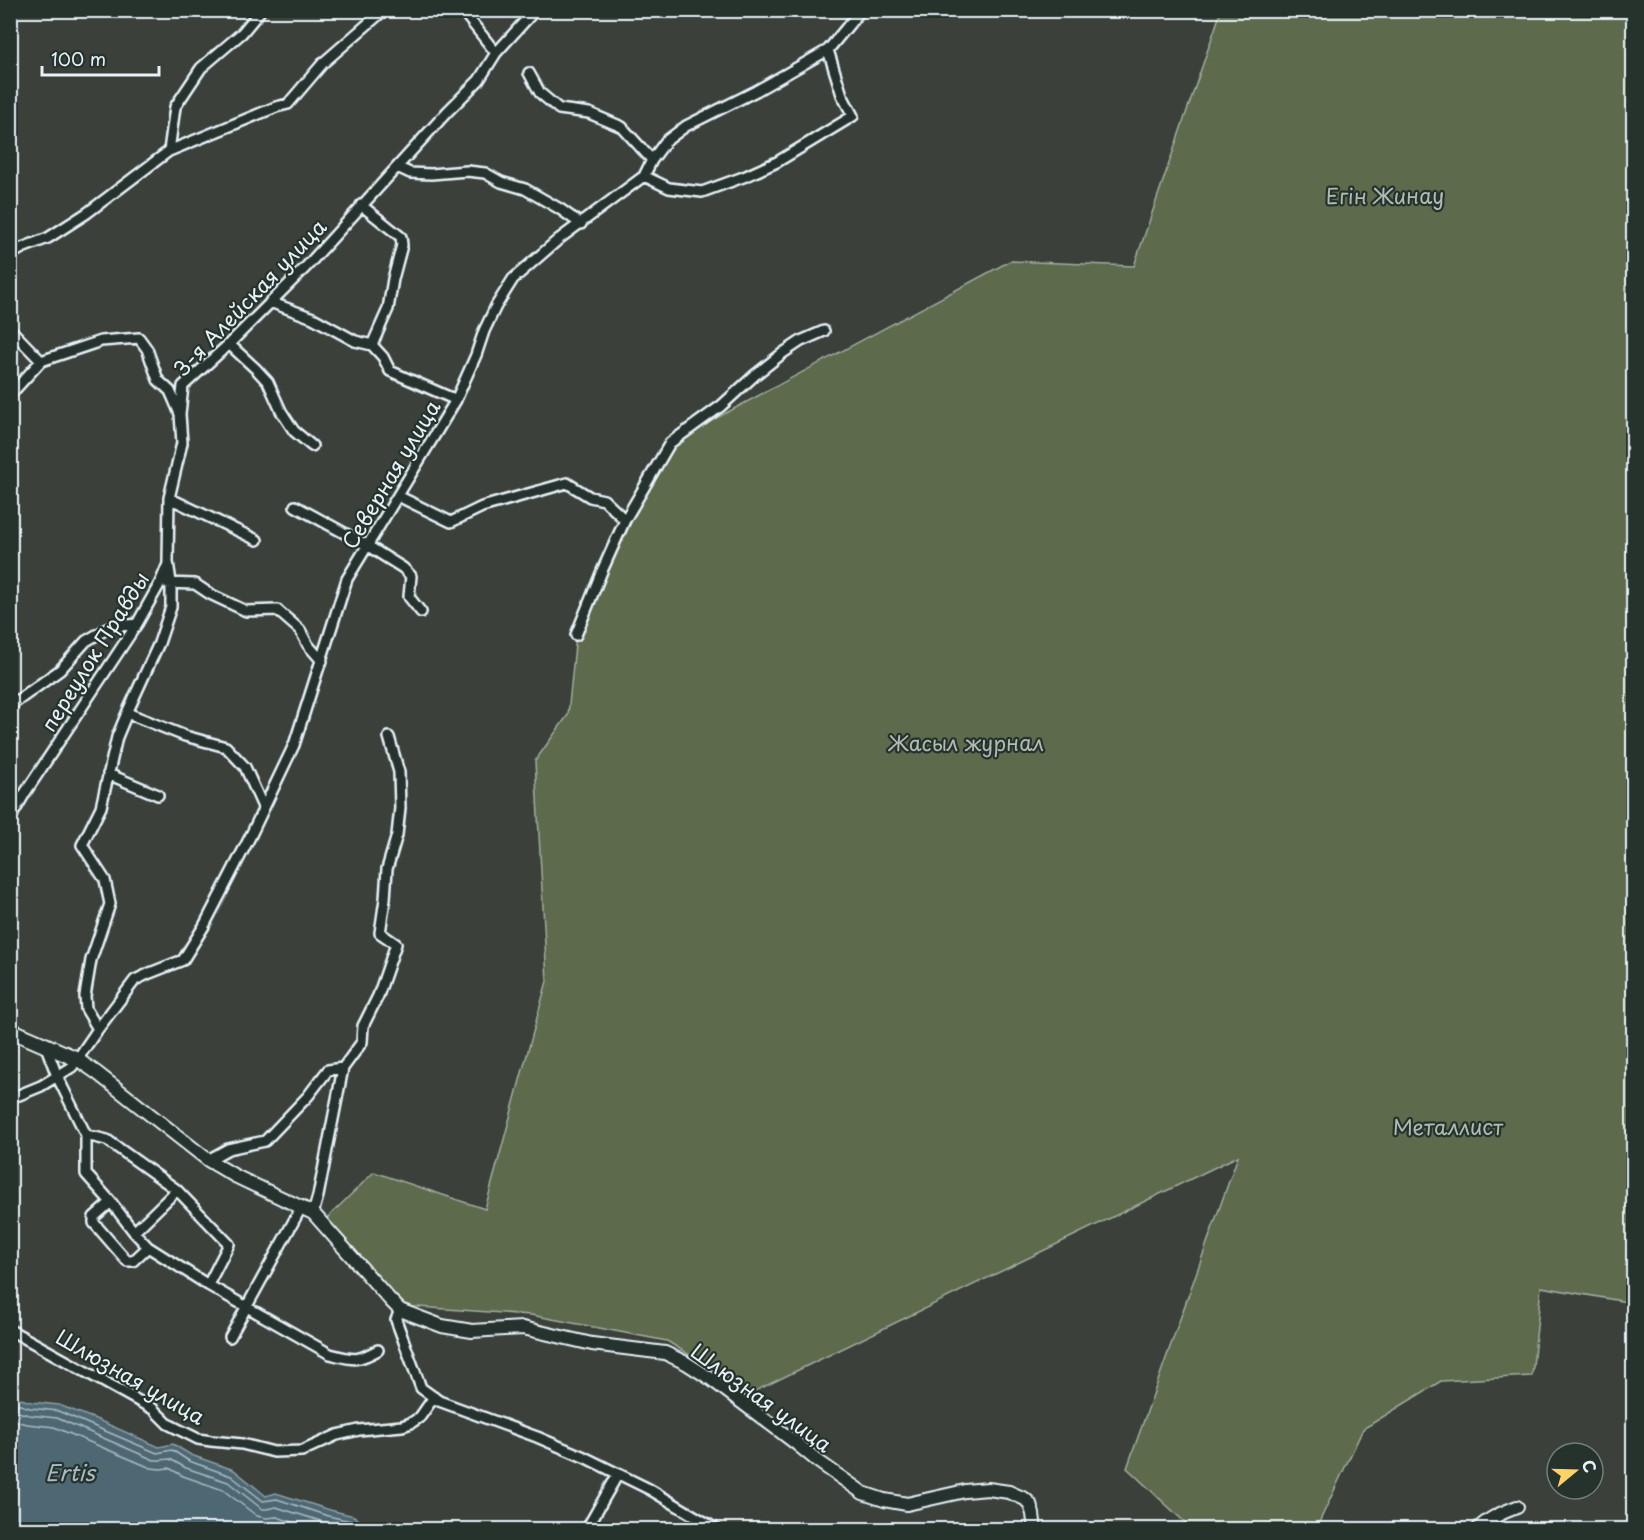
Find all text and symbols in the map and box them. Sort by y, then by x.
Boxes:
scale bar [42,39,159,77]
text: 100 m [51,45,106,72]
park label: Егін Жинау [1326,179,1444,211]
street label: 3-я Алейская улица [165,210,333,383]
street label: Северная улица [333,393,448,555]
street label: переулок Правды [32,565,156,737]
park label: Жасыл журнал [888,726,1044,758]
park label: Металлист [1393,1110,1504,1142]
street label: Шлюзная улица [51,1320,212,1432]
street label: Шлюзная улица [685,1335,840,1460]
north arrow [1545,1441,1605,1501]
water label: Ertis [45,1455,98,1488]
text: С [1577,1456,1603,1475]

